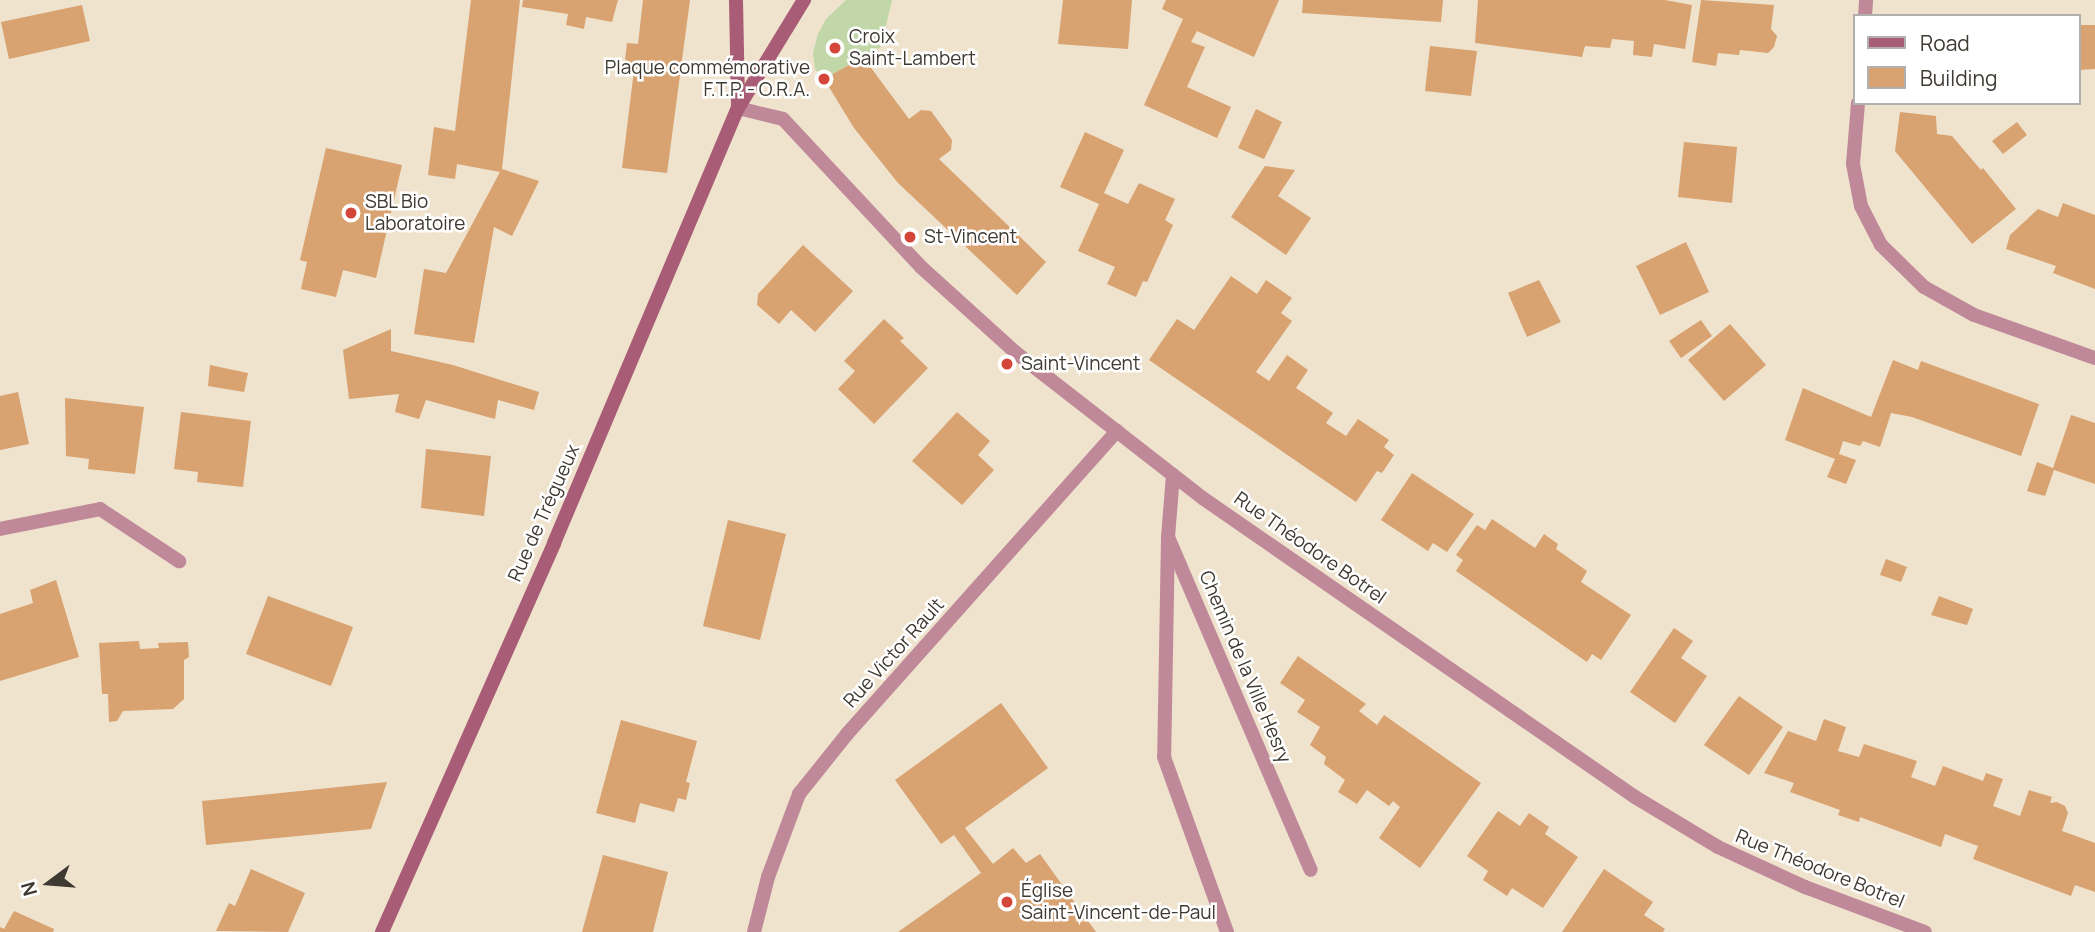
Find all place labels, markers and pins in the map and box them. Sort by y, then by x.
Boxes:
place label: Croix Saint-Lambert [849,26,976,70]
marker: Croix Saint-Lambert [827,40,843,56]
place label: Plaque commémorative F.T.P. - O.R.A. [605,57,810,101]
marker: Plaque commémorative F.T.P. - O.R.A. [816,71,832,87]
place label: SBL Bio Laboratoire [365,191,465,235]
marker: SBL Bio Laboratoire [343,205,359,221]
place label: St-Vincent [924,226,1017,248]
marker: St-Vincent [902,229,918,245]
place label: Saint-Vincent [1021,353,1140,375]
marker: Saint-Vincent [999,356,1015,372]
place label: Église Saint-Vincent-de-Paul [1021,880,1216,924]
marker: Église Saint-Vincent-de-Paul [999,894,1015,910]

